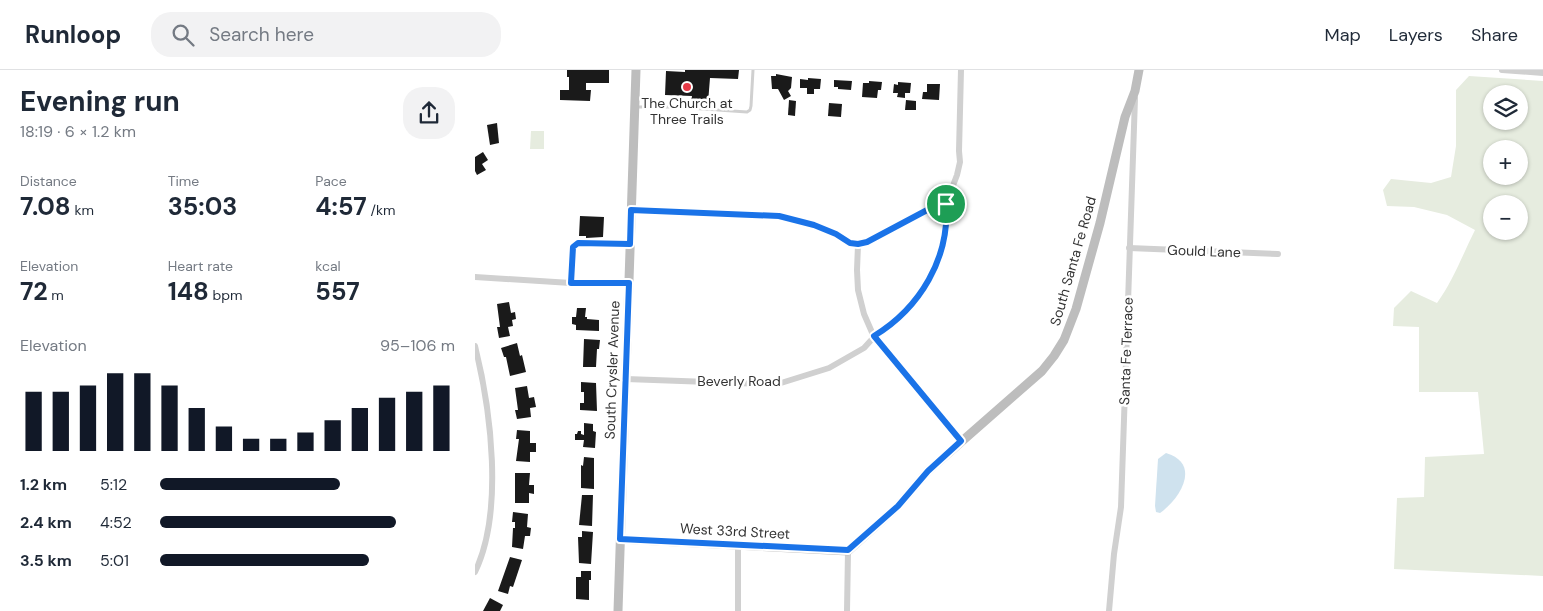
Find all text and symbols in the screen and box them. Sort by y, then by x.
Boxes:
search box [151,12,501,57]
text: Runloop [25,19,121,50]
icon: search [169,21,197,49]
text: Search here [209,22,314,47]
text: Map [1325,23,1361,47]
text: Layers [1389,23,1443,47]
text: Share [1471,23,1518,47]
marker: The Church at Three Trails [681,81,693,93]
text: Evening run [20,83,180,120]
map controls [1483,85,1528,240]
button: layers [1483,85,1528,130]
button: share [403,87,455,139]
place label: The Church at Three Trails [641,94,733,128]
text: 18:19 · 6 × 1.2 km [20,121,136,142]
button: + [1483,140,1528,185]
text: Distance [20,172,77,190]
text: Time [168,172,199,190]
text: Pace [315,172,347,190]
pin [925,183,967,225]
text: 7.08 [20,190,71,223]
text: 35:03 [168,190,237,223]
text: 4:57 [315,190,367,223]
icon: arrive [932,190,960,218]
street label: South Santa Fe Road [1046,194,1100,328]
button: − [1483,195,1528,240]
text: km [71,201,94,219]
text: /km [367,201,395,219]
street label: Gould Lane [1167,241,1241,261]
text: Elevation [20,257,78,275]
text: Heart rate [168,257,233,275]
text: kcal [315,257,341,275]
text: 72 [20,275,48,308]
text: 148 [168,275,209,308]
text: 557 [315,275,360,308]
text: m [48,286,64,304]
text: bpm [209,286,243,304]
street label: Santa Fe Terrace [1115,297,1137,405]
street label: South Crysler Avenue [601,300,623,440]
text: Elevation [20,335,87,356]
text: 95–106 m [380,335,455,356]
street label: Beverly Road [697,372,781,390]
text: 1.2 km [20,474,67,495]
text: 5:12 [100,474,127,495]
text: 2.4 km [20,512,72,533]
text: 4:52 [100,512,132,533]
street label: West 33rd Street [679,519,791,543]
text: 3.5 km [20,550,72,571]
text: 5:01 [100,550,129,571]

